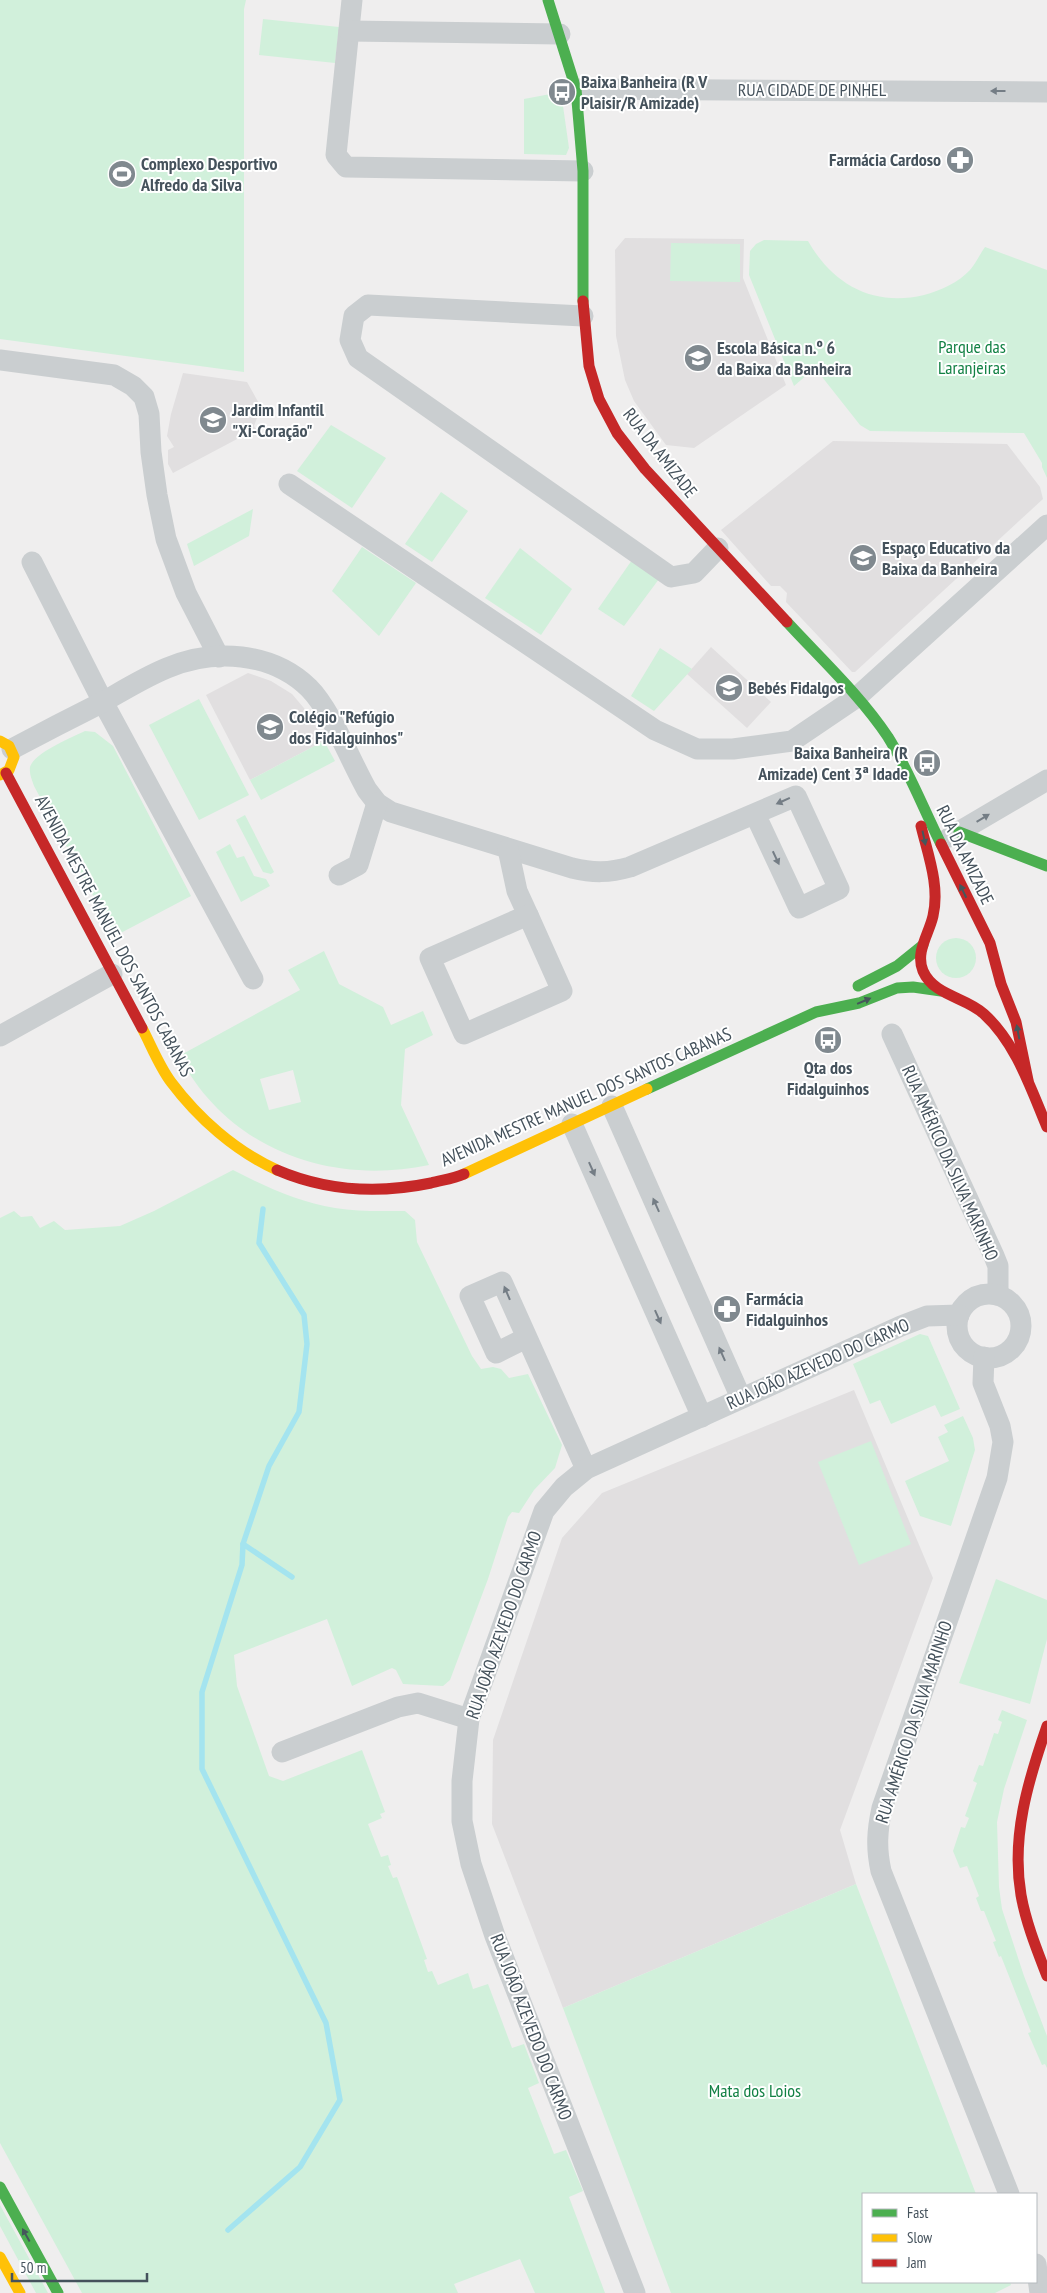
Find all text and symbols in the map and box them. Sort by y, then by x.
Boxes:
place label: Baixa Banheira (R V Plaisir/R Amizade) [581,70,708,114]
bus stop icon: Baixa Banheira (R V Plaisir/R Amizade) [547,77,577,107]
street label: RUA CIDADE DE PINHEL [738,78,887,101]
one-way arrow [990,87,1006,95]
pharmacy icon: Farmácia Cardoso [945,145,975,175]
place label: Farmácia Cardoso [829,148,941,171]
place label: Complexo Desportivo Alfredo da Silva [140,152,278,196]
sports icon: Complexo Desportivo Alfredo da Silva [107,159,137,189]
park label: Parque das Laranjeiras [938,335,1006,379]
place label: Escola Básica n.º 6 da Baixa da Banheira [717,336,851,380]
school or university icon: Escola Básica n.º 6 da Baixa da Banheira [683,343,713,373]
place label: Jardim Infantil "Xi-Coração" [231,398,325,442]
street label: RUA DA AMIZADE [618,403,703,502]
school or university icon: Jardim Infantil "Xi-Coração" [198,405,228,435]
place label: Espaço Educativo da Baixa da Banheira [882,536,1010,580]
school or university icon: Espaço Educativo da Baixa da Banheira [848,543,878,573]
school or university icon: Bebés Fidalgos [714,673,744,703]
place label: Bebés Fidalgos [748,676,844,699]
place label: Colégio "Refúgio dos Fidalguinhos" [289,705,403,749]
school or university icon: Colégio "Refúgio dos Fidalguinhos" [255,712,285,742]
place label: Baixa Banheira (R Amizade) Cent 3ª Idade [757,741,908,785]
bus stop icon: Baixa Banheira (R Amizade) Cent 3ª Idade [912,748,942,778]
street label: AVENIDA MESTRE MANUEL DOS SANTOS CABANAS [30,791,199,1081]
one-way arrow [776,798,790,806]
street label: RUA DA AMIZADE [932,801,999,908]
one-way arrow [976,813,989,822]
one-way arrow [920,831,928,847]
one-way arrow [772,851,780,865]
one-way arrow [959,883,967,898]
one-way arrow [857,996,871,1004]
street label: AVENIDA MESTRE MANUEL DOS SANTOS CABANAS [437,1022,735,1171]
one-way arrow [1014,1024,1022,1039]
bus stop icon: Qta dos Fidalguinhos [813,1025,843,1055]
place label: Qta dos Fidalguinhos [787,1056,869,1100]
street label: RUA AMÉRICO DA SILVA MARINHO [897,1062,1004,1264]
one-way arrow [589,1162,597,1176]
one-way arrow [651,1198,659,1212]
one-way arrow [502,1286,510,1300]
place label: Farmácia Fidalguinhos [746,1287,828,1331]
pharmacy icon: Farmácia Fidalguinhos [712,1294,742,1324]
one-way arrow [654,1310,662,1324]
street label: RUA JOÃO AZEVEDO DO CARMO [723,1313,913,1414]
one-way arrow [717,1347,725,1361]
street label: RUA JOÃO AZEVEDO DO CARMO [461,1528,547,1722]
street label: RUA AMÉRICO DA SILVA MARINHO [870,1618,957,1826]
street label: RUA JOÃO AZEVEDO DO CARMO [485,1931,578,2123]
park label: Mata dos Loios [709,2079,801,2102]
legend [862,2193,1037,2283]
text: Fast [907,2203,928,2222]
one-way arrow [22,2228,30,2242]
text: Slow [907,2228,932,2247]
scale bar [12,2250,148,2282]
text: Jam [906,2253,926,2272]
text: 50 m [20,2258,46,2277]

